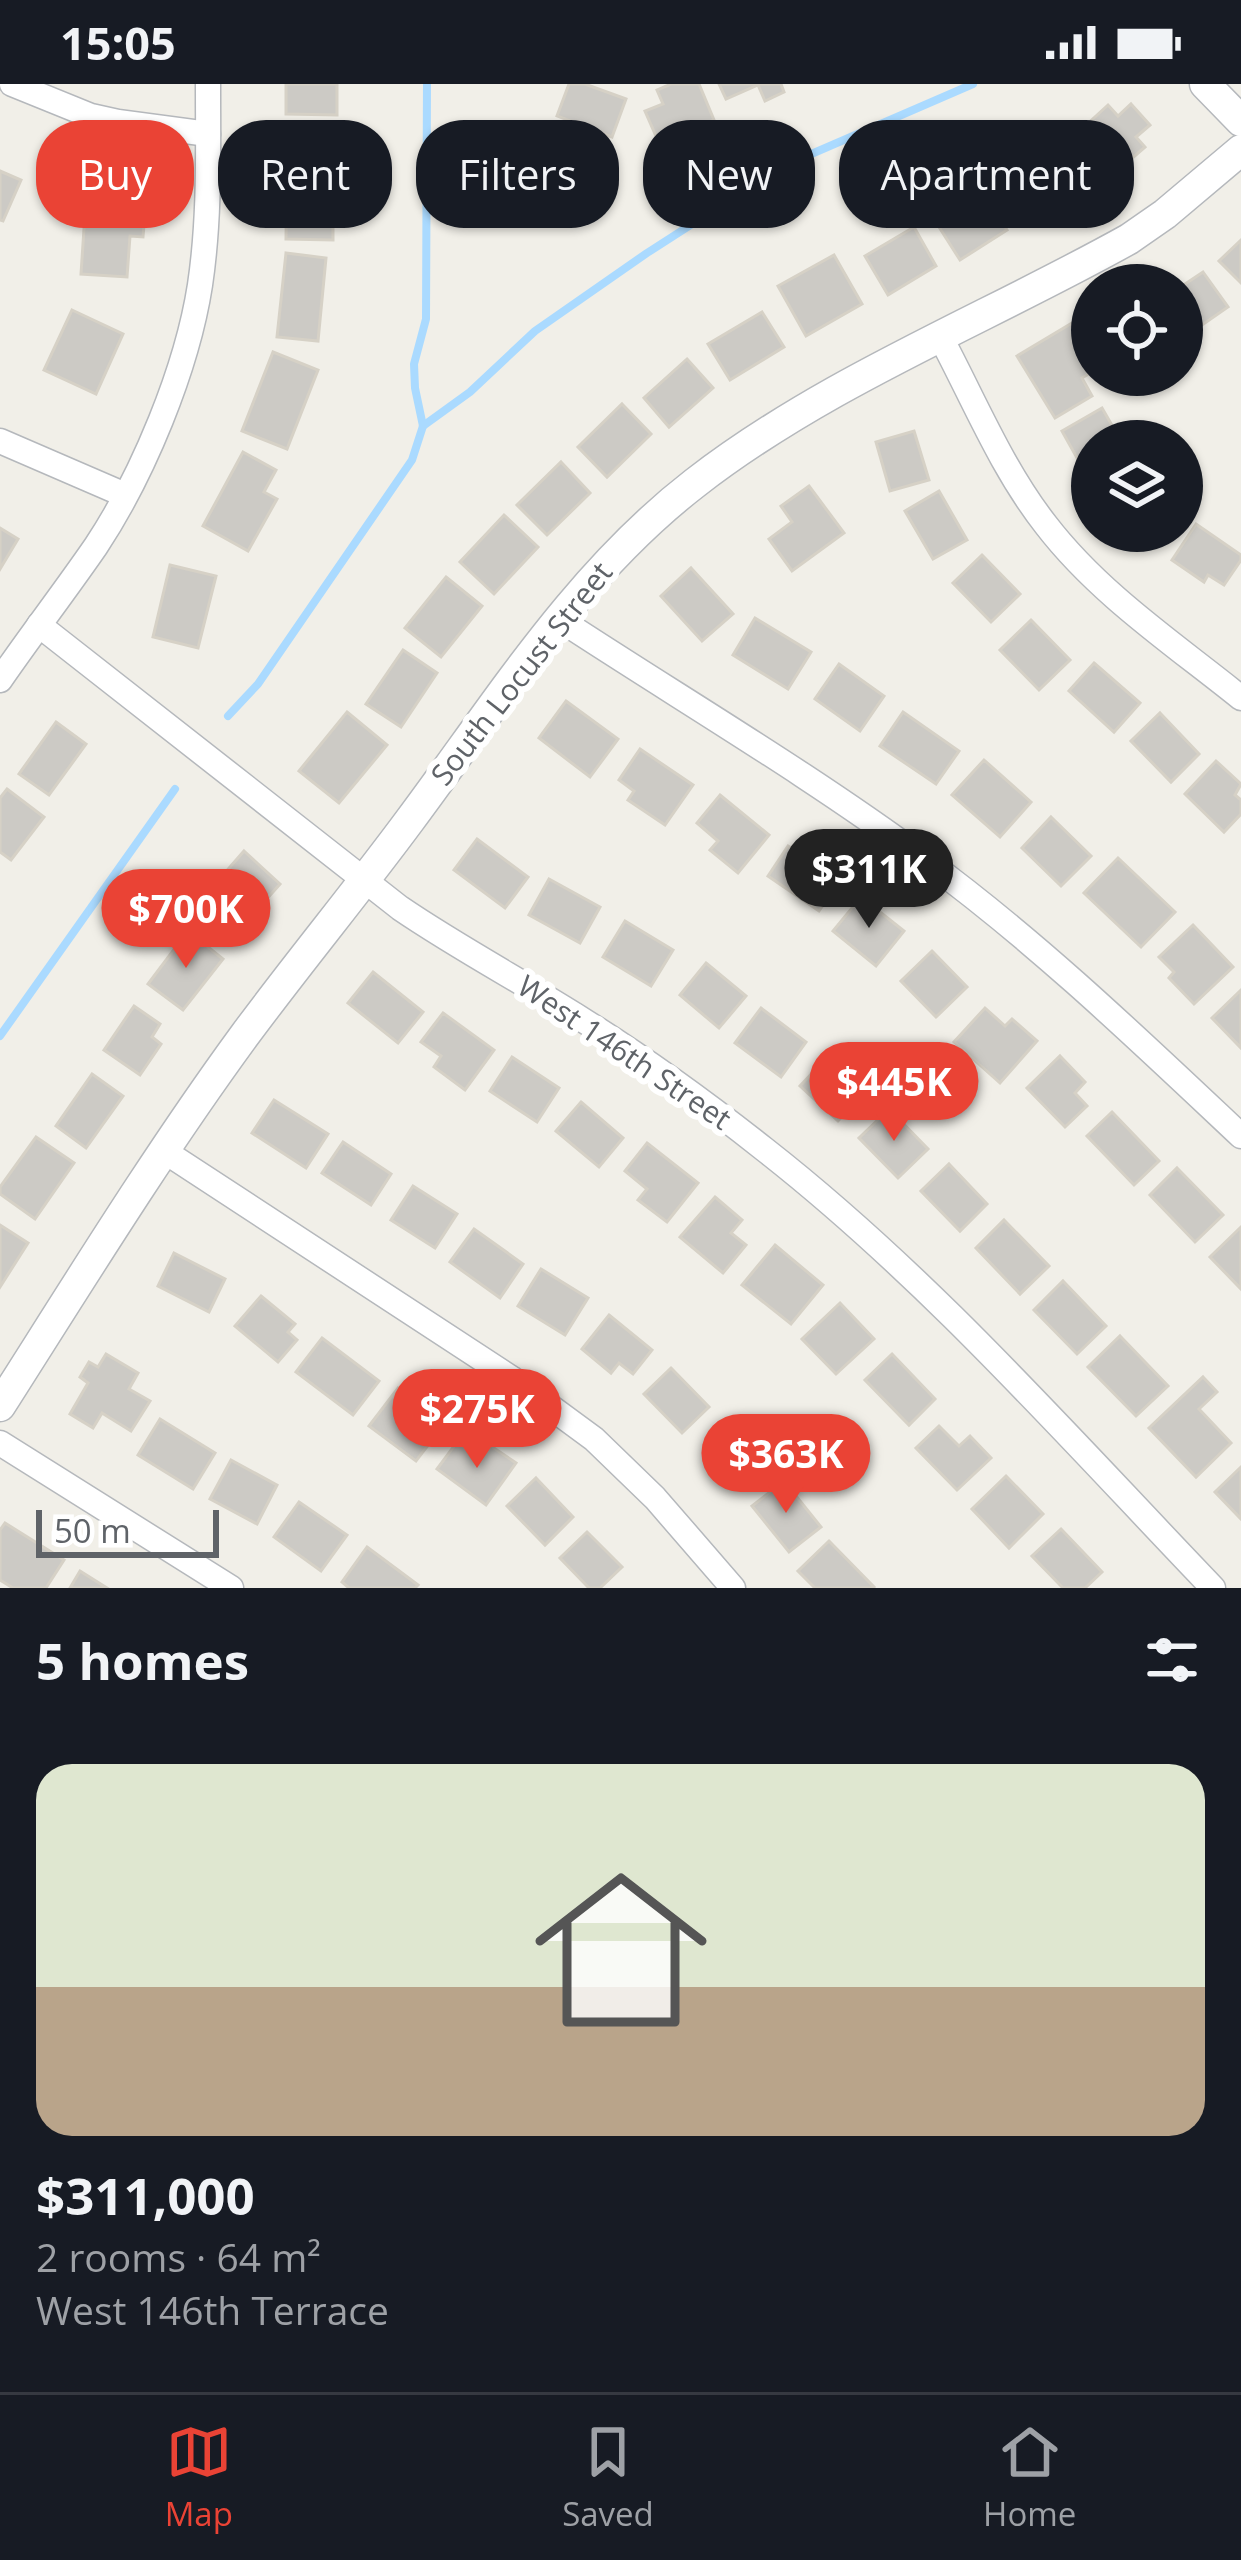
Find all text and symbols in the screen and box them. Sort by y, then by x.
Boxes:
text: 15:05 [60,12,176,73]
chip: Buy [36,120,194,228]
chip: Rent [218,120,392,228]
chip: Filters [416,120,619,228]
chip: New [643,120,815,228]
chip: Apartment [839,120,1134,228]
map controls [1071,264,1203,552]
button: locate [1071,264,1203,396]
button: layers [1071,420,1203,552]
street label: South Locust Street [421,553,621,793]
pin: $311K [785,829,953,931]
text: $311K [811,841,927,894]
pin: $700K [102,869,270,971]
text: $700K [128,881,244,934]
street label: West 146th Street [510,965,740,1139]
pin: $445K [810,1042,978,1144]
text: $445K [836,1054,952,1107]
pin: $275K [393,1369,561,1471]
text: $275K [419,1381,535,1434]
pin: $363K [702,1414,870,1516]
text: $363K [728,1426,844,1479]
scale bar [36,1504,219,1557]
text: 50 m [54,1508,131,1553]
text: 5 homes [36,1625,249,1695]
icon: filters [1139,1627,1205,1693]
icon: home [513,1842,729,2058]
text: $311,000 [36,2160,255,2230]
text: 2 rooms · 64 m² [36,2230,321,2283]
text: West 146th Terrace [36,2283,389,2336]
tab: Map [165,2419,233,2536]
tab: Saved [562,2419,654,2536]
tab: Home [983,2419,1076,2536]

